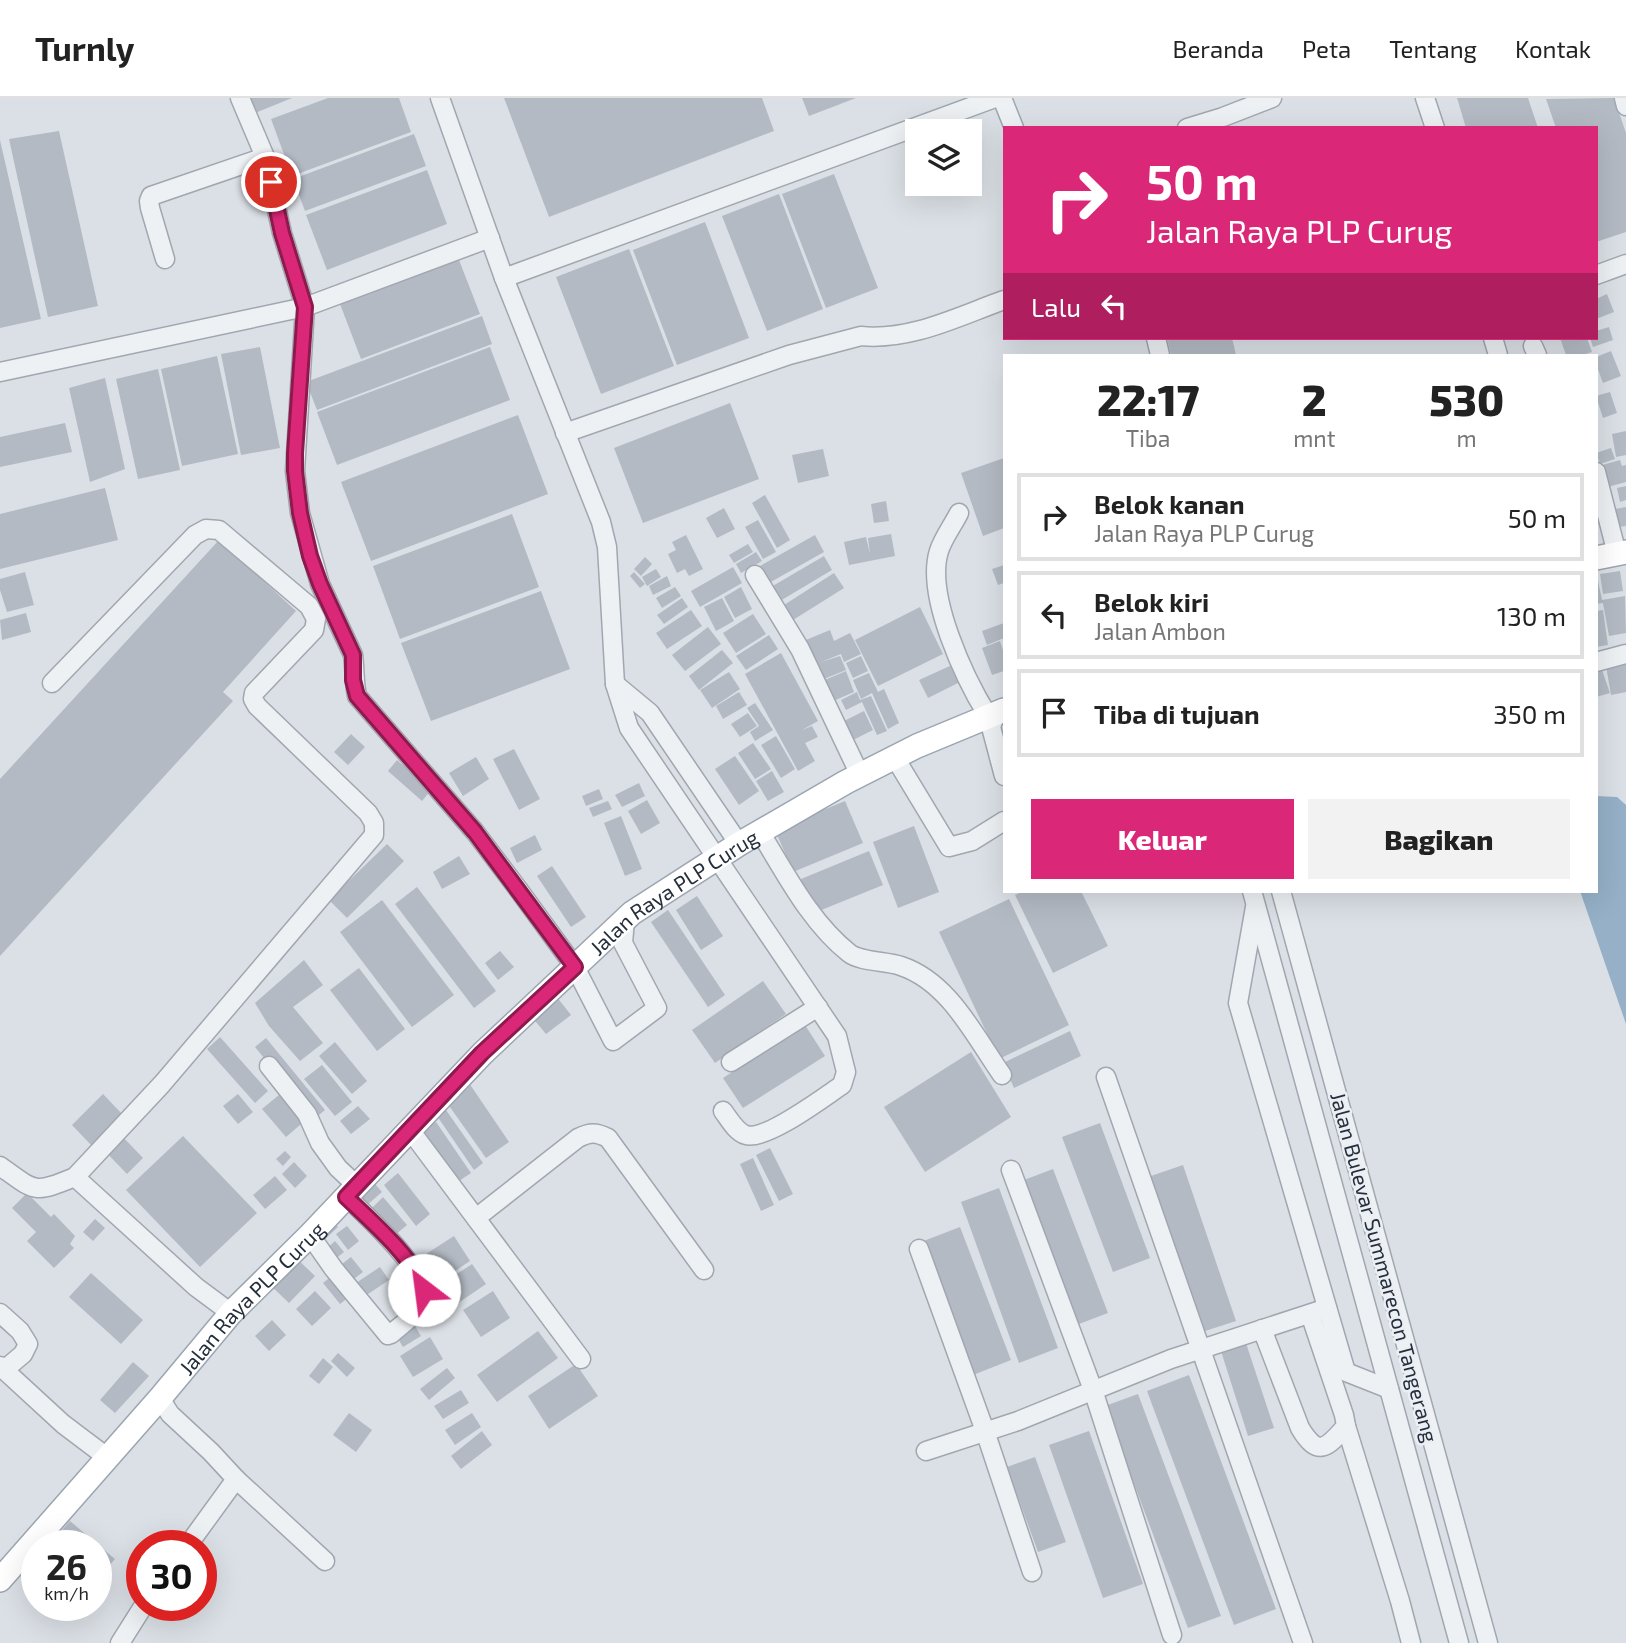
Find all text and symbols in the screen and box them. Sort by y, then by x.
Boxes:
text: Turnly [35,28,134,68]
text: Beranda [1173,34,1264,63]
text: Peta [1302,34,1351,63]
text: Tentang [1389,34,1477,63]
text: Kontak [1515,34,1591,63]
map controls [905,119,982,196]
button: layers [905,119,982,196]
text: 50 m [1146,151,1258,210]
pin [241,152,301,212]
icon: right [1031,154,1122,245]
icon: arrive [252,163,290,201]
text: Jalan Raya PLP Curug [1146,211,1452,249]
icon: left [1095,287,1133,325]
text: Lalu [1031,291,1081,322]
text: 22:17 [1097,374,1199,424]
text: 2 [1302,374,1327,424]
text: 530 [1429,374,1504,424]
text: Tiba [1126,424,1170,452]
text: mnt [1293,424,1335,452]
text: m [1457,424,1477,452]
text: Belok kanan [1094,488,1245,519]
icon: right [1035,498,1073,536]
text: 50 m [1508,502,1566,533]
text: Jalan Raya PLP Curug [1094,519,1314,547]
text: Belok kiri [1094,586,1209,617]
icon: left [1035,596,1073,634]
text: 130 m [1497,600,1566,631]
text: Jalan Ambon [1094,617,1226,645]
icon: arrive [1035,694,1073,732]
text: Tiba di tujuan [1094,698,1260,729]
text: 350 m [1493,698,1566,729]
button: Keluar [1031,799,1294,879]
button: Bagikan [1308,799,1570,879]
street label: Jalan Raya PLP Curug [584,823,762,959]
street label: Jalan Bulevar Summarecon Tangerang [1326,1089,1444,1445]
street label: Jalan Raya PLP Curug [173,1216,329,1379]
position arrow [387,1253,461,1327]
speed limit sign: 30 [126,1530,217,1621]
text: 26 [46,1545,87,1587]
text: km/h [44,1582,89,1604]

